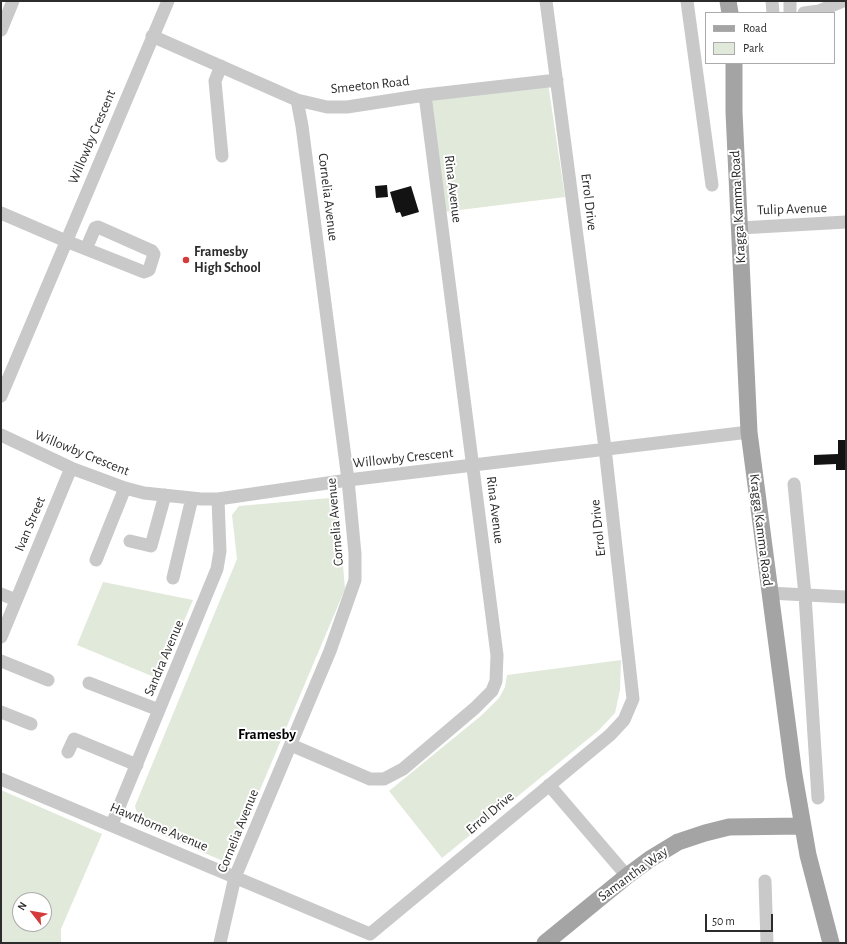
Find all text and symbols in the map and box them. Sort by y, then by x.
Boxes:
legend [705,12,835,64]
text: Road [743,22,767,34]
text: Park [743,42,764,54]
street label: Smeeton Road [330,73,410,97]
street label: Willowby Crescent [65,87,119,187]
street label: Kragga Kamma Road [727,150,749,264]
street label: Cornelia Avenue [314,152,342,242]
street label: Rina Avenue [441,154,465,224]
street label: Errol Drive [577,172,601,232]
street label: Tulip Avenue [757,199,827,219]
place label: Framesby High School [194,244,261,276]
marker: Framesby High School [181,255,191,265]
street label: Willowby Crescent [32,426,132,480]
street label: Willowby Crescent [352,444,454,472]
street label: Kragga Kamma Road [746,473,776,587]
street label: Rina Avenue [483,475,507,545]
street label: Cornelia Avenue [323,477,347,567]
street label: Ivan Street [11,494,49,554]
street label: Errol Drive [587,499,609,557]
street label: Sandra Avenue [140,617,188,699]
district label: Framesby [238,725,296,743]
street label: Cornelia Avenue [214,787,262,875]
street label: Errol Drive [463,788,517,838]
street label: Hawthorne Avenue [107,799,211,855]
street label: Samantha Way [595,843,671,905]
north arrow [12,892,52,932]
text: N [15,900,29,912]
scale bar [707,906,775,932]
text: 50 m [712,915,735,927]

